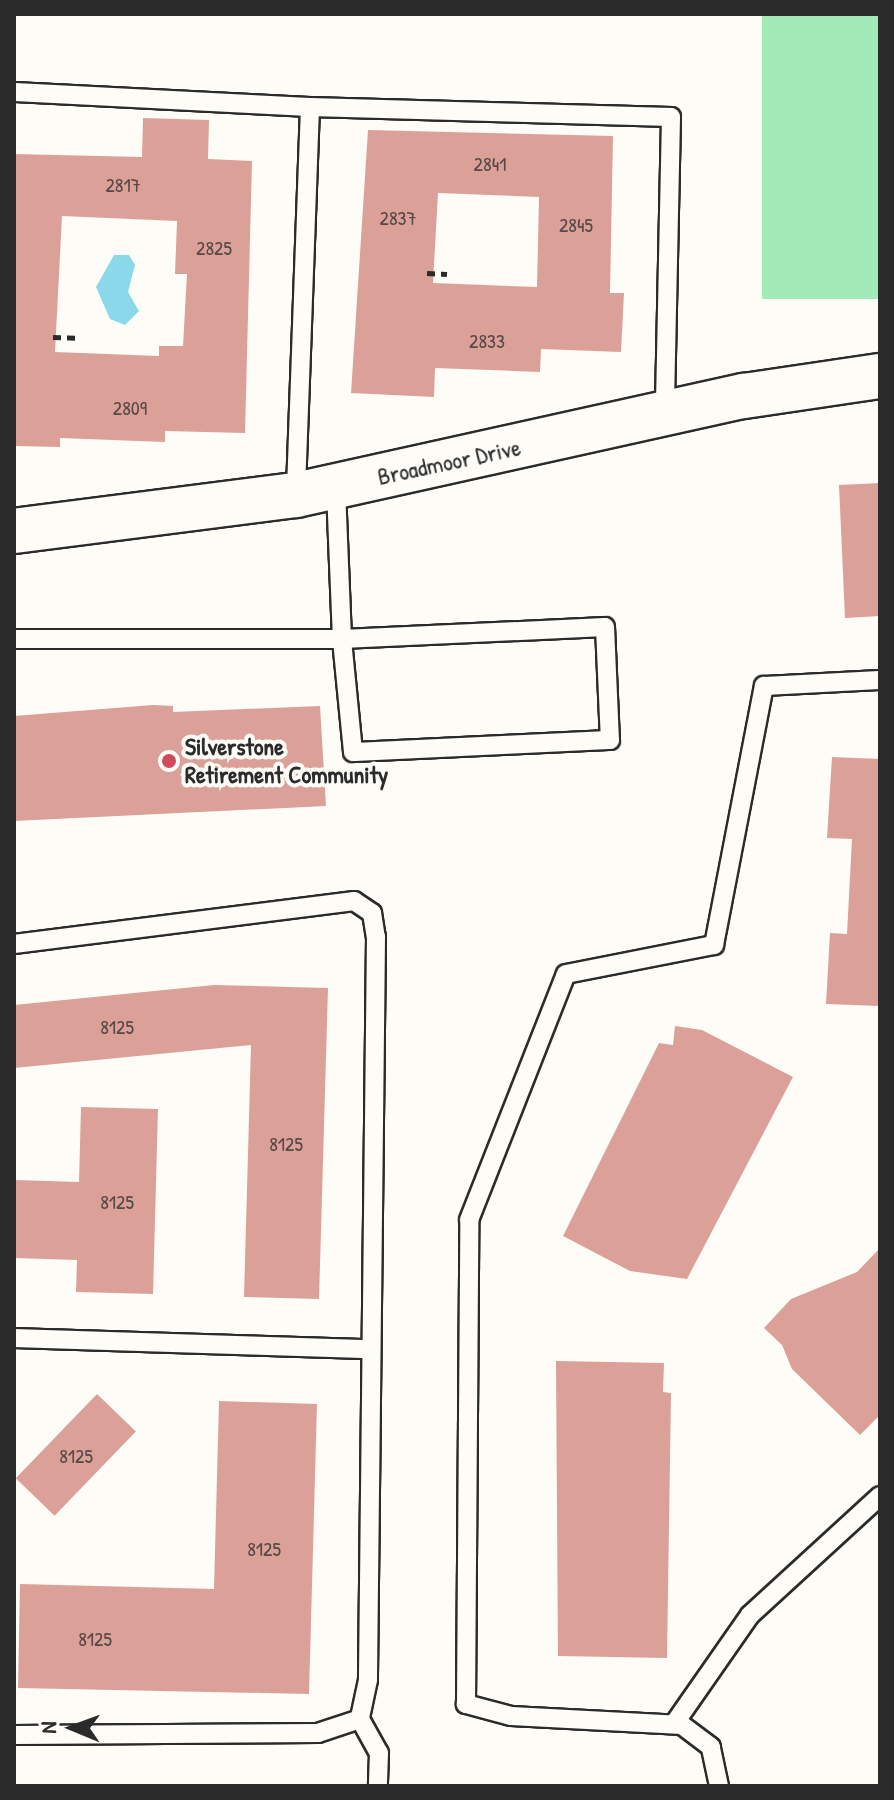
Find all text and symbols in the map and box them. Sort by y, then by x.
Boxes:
house number: 2841 [474,151,506,175]
house number: 2817 [105,172,141,196]
house number: 2837 [380,205,416,229]
house number: 2845 [559,212,593,236]
house number: 2825 [196,235,232,259]
house number: 2833 [469,328,505,352]
house number: 2809 [113,395,147,419]
street label: Broadmoor Drive [375,433,523,491]
place label: Silverstone Retirement Community [185,733,388,789]
marker: Silverstone Retirement Community [160,752,178,770]
house number: 8125 [100,1014,134,1038]
house number: 8125 [269,1131,303,1155]
house number: 8125 [100,1189,134,1213]
house number: 8125 [59,1443,93,1467]
house number: 8125 [247,1536,281,1560]
house number: 8125 [78,1626,112,1650]
north arrow [32,1688,112,1768]
text: N [33,1721,63,1734]

